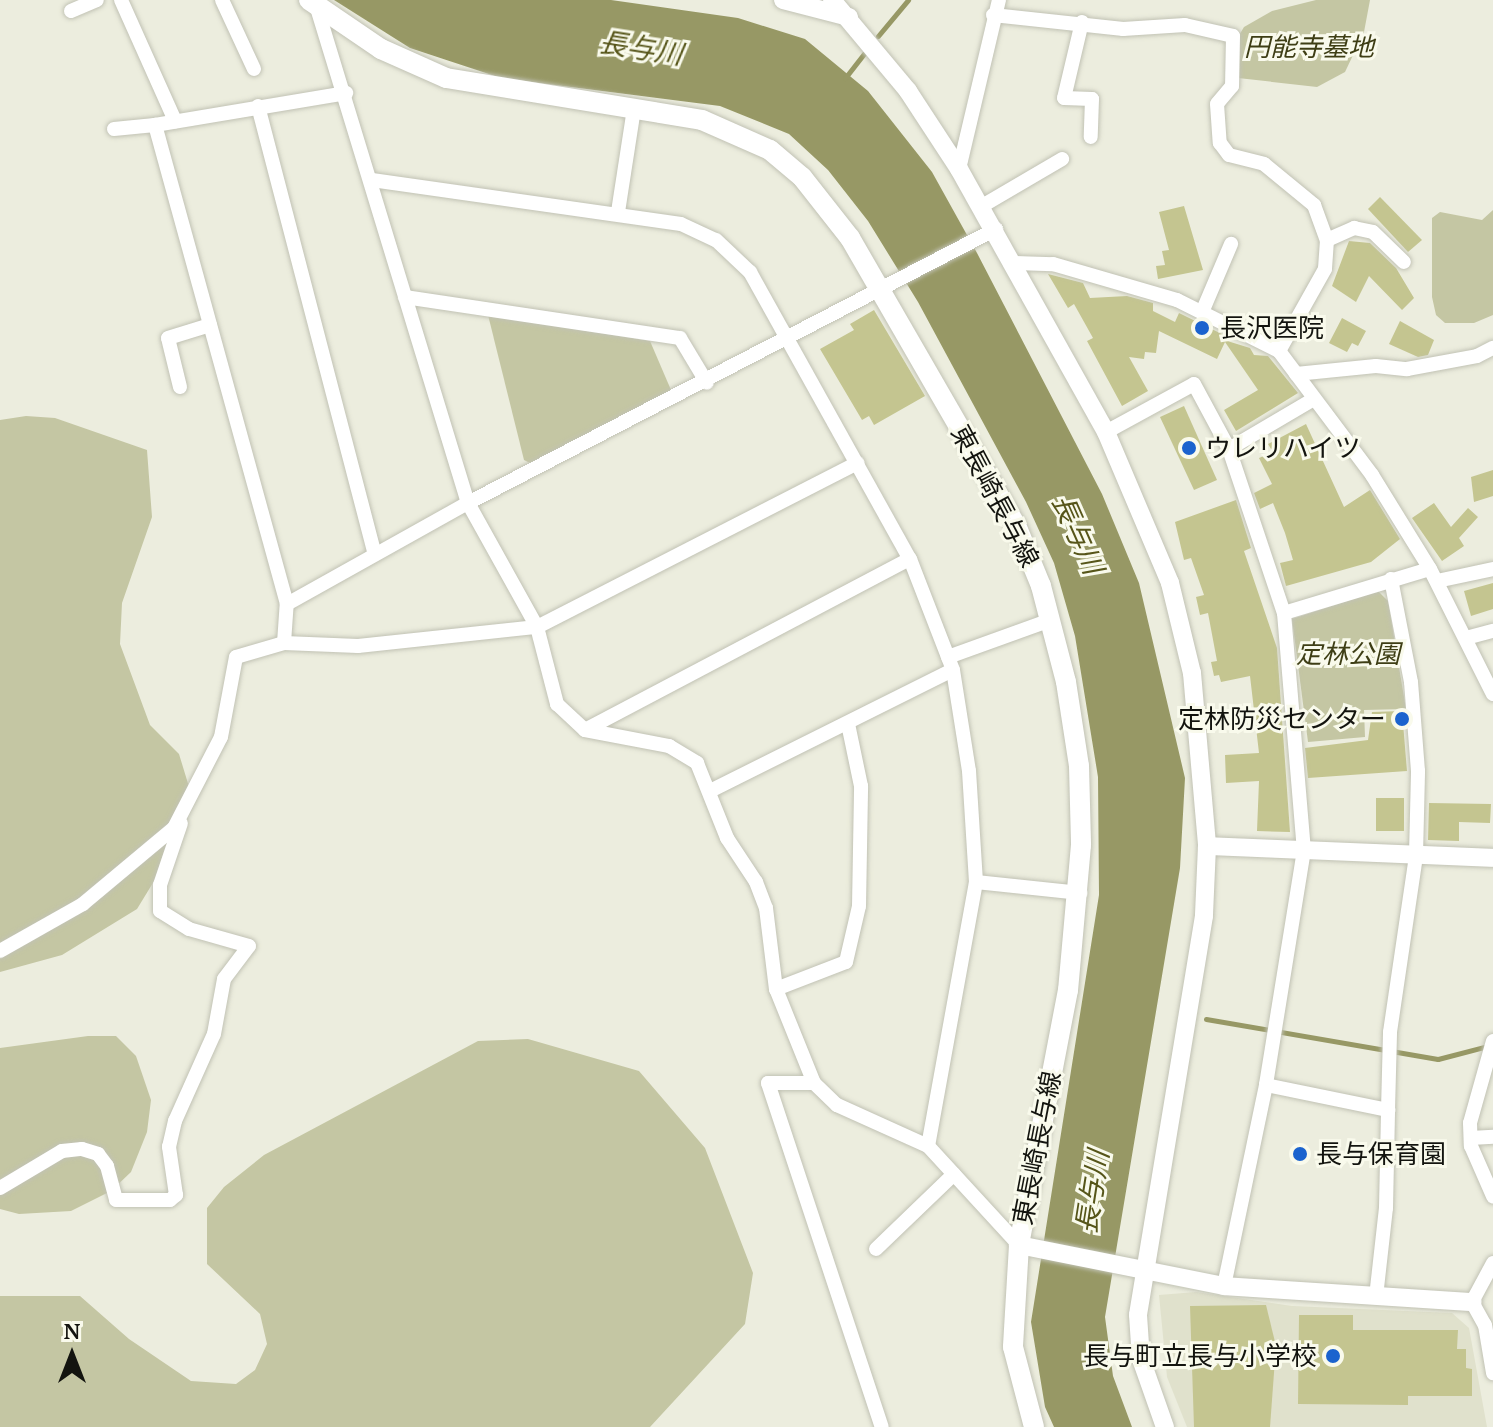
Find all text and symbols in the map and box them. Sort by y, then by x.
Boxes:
water label: 長与川 [597,25,685,71]
park label: 円能寺墓地 [1244,31,1374,63]
place label: 長沢医院 [1220,312,1324,344]
marker: 長沢医院 [1191,317,1213,339]
street label: 東長崎長与線 [945,420,1045,572]
place label: ウレリハイツ [1205,432,1361,464]
marker: ウレリハイツ [1180,439,1198,457]
water label: 長与川 [1046,489,1110,579]
park label: 定林公園 [1296,638,1400,670]
place label: 定林防災センター [1178,703,1386,735]
marker: 定林防災センター [1393,710,1411,728]
street label: 東長崎長与線 [1007,1068,1067,1228]
place label: 長与保育園 [1316,1138,1446,1170]
marker: 長与保育園 [1291,1145,1309,1163]
water label: 長与川 [1069,1148,1115,1236]
north arrow [32,1315,112,1395]
text: N [64,1316,80,1345]
place label: 長与町立長与小学校 [1083,1340,1317,1372]
marker: 長与町立長与小学校 [1324,1347,1342,1365]

